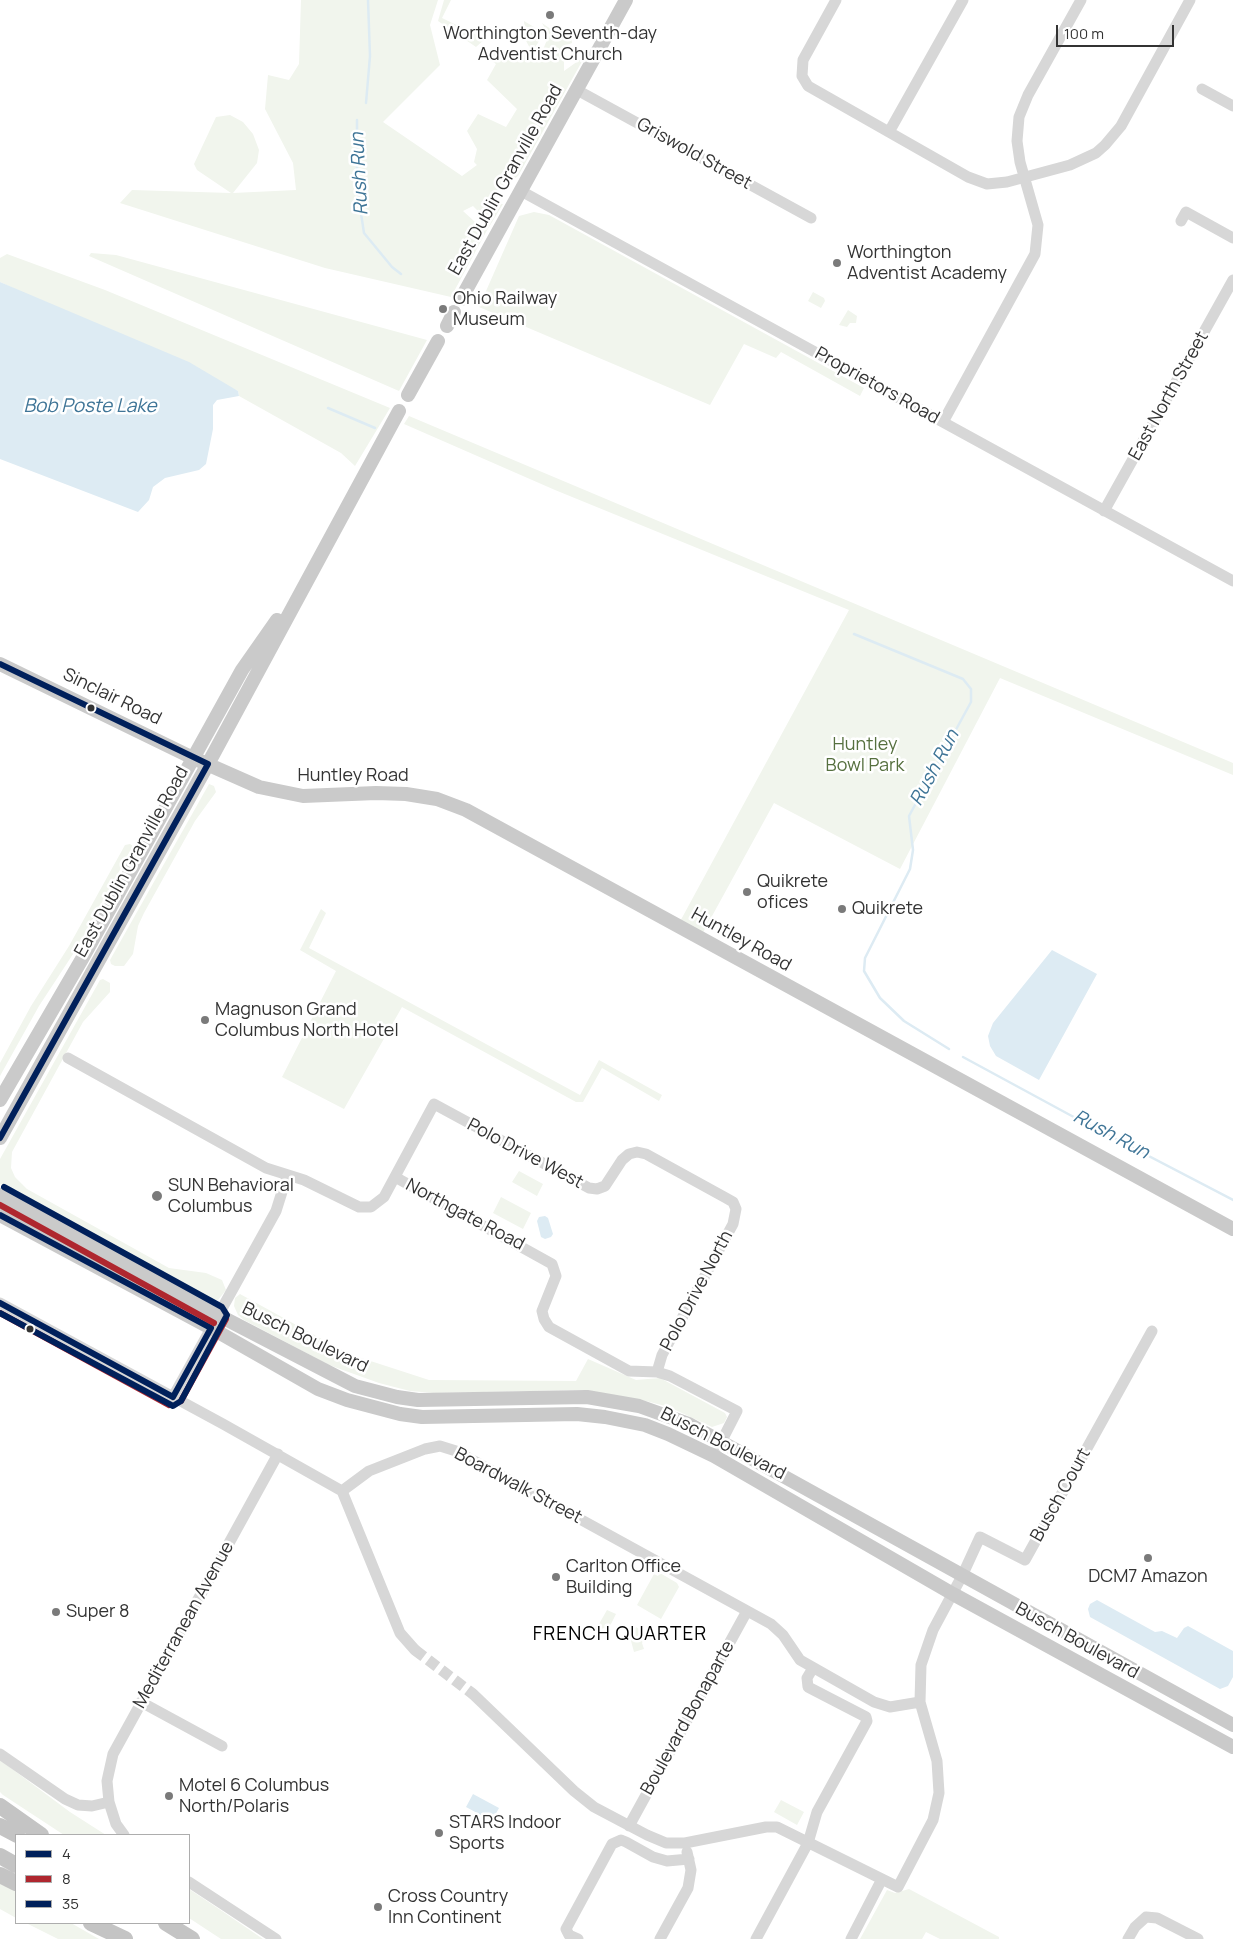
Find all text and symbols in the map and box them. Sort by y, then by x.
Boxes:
marker: Worthington Seventh-day Adventist Church [544,9,556,21]
scale bar [1058,15,1176,47]
place label: Worthington Seventh-day Adventist Church [443,23,657,66]
text: 100 m [1064,23,1104,44]
street label: East Dublin Granville Road [445,81,567,279]
street label: Griswold Street [633,114,755,194]
water label: Rush Run [346,132,374,216]
place label: Worthington Adventist Academy [847,242,1007,284]
marker: Worthington Adventist Academy [831,257,843,269]
place label: Ohio Railway Museum [453,288,557,330]
marker: Ohio Railway Museum [437,303,449,315]
street label: East North Street [1125,328,1213,464]
street label: Proprietors Road [811,343,943,429]
water label: Bob Poste Lake [23,396,157,418]
street label: Sinclair Road [59,664,165,730]
unlabelled marker [86,703,96,713]
water label: Rush Run [905,726,965,810]
park label: Huntley Bowl Park [826,734,904,776]
street label: East Dublin Granville Road [71,763,193,961]
street label: Huntley Road [297,765,409,787]
place label: Quikrete ofices [757,871,828,914]
marker: Quikrete ofices [741,886,753,898]
place label: Quikrete [852,898,923,920]
marker: Quikrete [836,903,848,915]
street label: Huntley Road [687,904,795,976]
place label: Magnuson Grand Columbus North Hotel [215,999,399,1042]
marker: Magnuson Grand Columbus North Hotel [199,1014,211,1026]
water label: Rush Run [1069,1105,1153,1165]
street label: Polo Drive West [463,1114,587,1194]
place label: SUN Behavioral Columbus [168,1175,294,1218]
street label: Northgate Road [402,1175,528,1255]
marker: SUN Behavioral Columbus [150,1189,164,1203]
street label: Polo Drive North [656,1227,738,1355]
street label: Busch Boulevard [238,1298,372,1378]
unlabelled marker [25,1324,35,1334]
street label: Busch Boulevard [657,1403,789,1485]
street label: Boardwalk Street [450,1443,586,1529]
street label: Busch Court [1027,1445,1095,1545]
street label: Mediterranean Avenue [129,1538,239,1712]
marker: DCM7 Amazon [1142,1552,1154,1564]
place label: Carlton Office Building [566,1556,681,1598]
place label: DCM7 Amazon [1088,1566,1208,1588]
marker: Carlton Office Building [550,1571,562,1583]
street label: Busch Boulevard [1012,1598,1142,1684]
place label: Super 8 [66,1601,130,1623]
marker: Super 8 [50,1606,62,1618]
district label: FRENCH QUARTER [531,1624,709,1646]
street label: Boulevard Bonaparte [637,1637,739,1799]
place label: Motel 6 Columbus North/Polaris [179,1775,329,1818]
marker: Motel 6 Columbus North/Polaris [163,1790,175,1802]
place label: STARS Indoor Sports [449,1812,561,1855]
marker: STARS Indoor Sports [433,1827,445,1839]
legend [15,1834,190,1924]
text: 4 [62,1843,71,1864]
text: 8 [62,1868,71,1889]
place label: Cross Country Inn Continent [388,1886,508,1928]
text: 35 [62,1893,79,1914]
marker: Cross Country Inn Continent [372,1901,384,1913]

